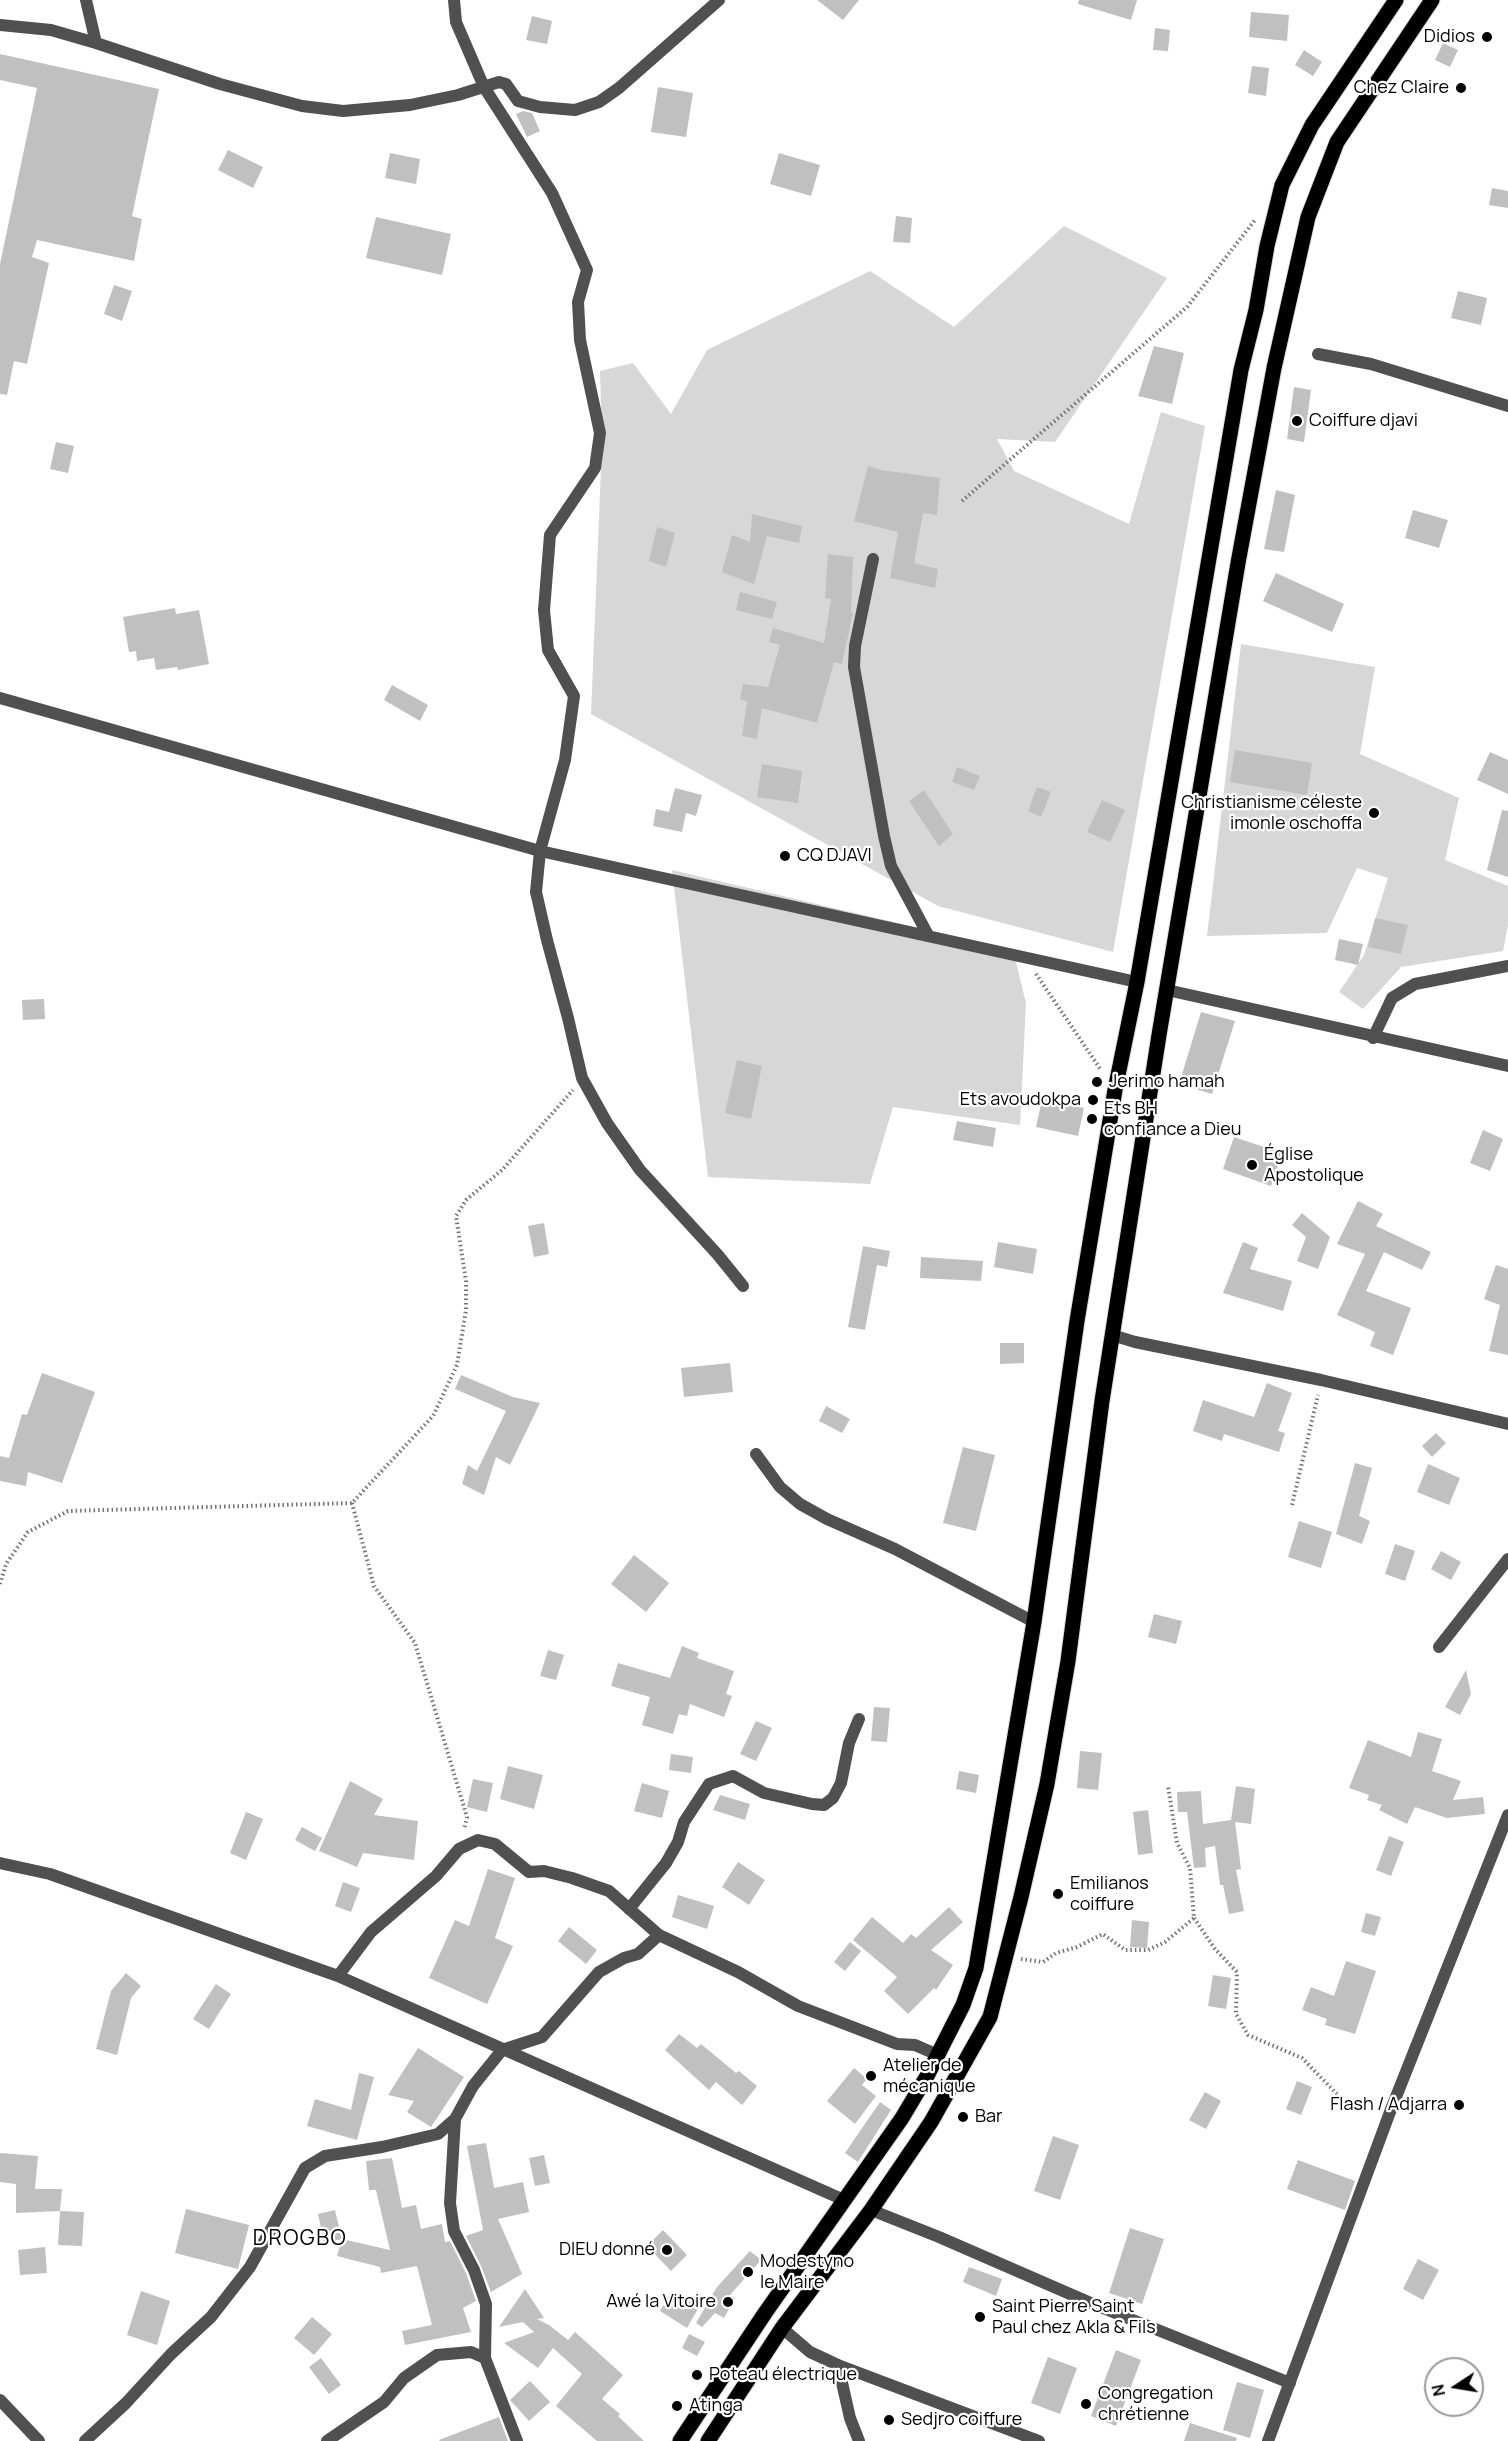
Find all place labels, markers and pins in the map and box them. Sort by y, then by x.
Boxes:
place label: Didios [1424,26,1475,48]
marker: Didios [1480,30,1494,44]
place label: Chez Claire [1354,77,1449,99]
marker: Chez Claire [1454,81,1468,95]
place label: Coiffure djavi [1309,410,1418,432]
marker: Coiffure djavi [1290,414,1304,428]
place label: Christianisme céleste imonle oschoffa [1181,792,1362,834]
marker: Christianisme céleste imonle oschoffa [1367,806,1381,820]
place label: CQ DJAVI [797,845,872,867]
marker: CQ DJAVI [778,849,792,863]
place label: Jerimo hamah [1109,1071,1225,1093]
marker: Jerimo hamah [1090,1075,1104,1089]
place label: Ets avoudokpa [960,1089,1081,1111]
marker: Ets avoudokpa [1086,1093,1100,1107]
place label: Ets BH confiance a Dieu [1104,1098,1241,1140]
marker: Ets BH confiance a Dieu [1085,1112,1099,1126]
place label: Église Apostolique [1264,1144,1364,1186]
marker: Église Apostolique [1245,1158,1259,1172]
place label: Emilianos coiffure [1070,1873,1149,1916]
marker: Emilianos coiffure [1051,1887,1065,1901]
place label: Atelier de mécanique [883,2055,975,2098]
marker: Atelier de mécanique [864,2069,878,2083]
place label: Flash / Adjarra [1330,2094,1447,2116]
marker: Flash / Adjarra [1452,2098,1466,2112]
place label: Bar [975,2106,1003,2128]
marker: Bar [956,2110,970,2124]
place label: DIEU donné [559,2239,655,2261]
marker: DIEU donné [660,2243,674,2257]
place label: Modestyno le Maire [760,2251,854,2294]
marker: Modestyno le Maire [741,2265,755,2279]
place label: Awé la Vitoire [606,2291,716,2313]
marker: Awé la Vitoire [721,2295,735,2309]
place label: Saint Pierre Saint Paul chez Akla & Fils [992,2296,1156,2338]
marker: Saint Pierre Saint Paul chez Akla & Fils [973,2310,987,2324]
place label: Poteau électrique [709,2364,857,2386]
marker: Poteau électrique [690,2368,704,2382]
place label: Congregation chrétienne [1098,2383,1213,2426]
place label: Atinga [689,2395,743,2417]
marker: Congregation chrétienne [1079,2397,1093,2411]
marker: Atinga [670,2399,684,2413]
place label: Sedjro coiffure [901,2409,1022,2431]
marker: Sedjro coiffure [882,2413,896,2427]

